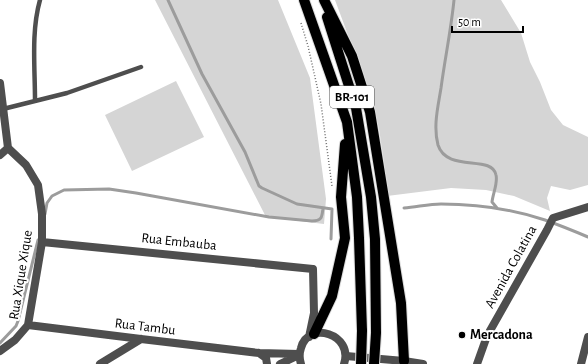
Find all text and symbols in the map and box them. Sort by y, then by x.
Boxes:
scale bar [452,8,523,34]
text: 50 m [458,16,481,28]
road number: BR-101 [330,86,374,108]
street label: Avenida Colatina [483,223,540,311]
street label: Rua Xique Xique [7,229,35,321]
street label: Rua Embauba [141,231,218,253]
street label: Rua Tambu [114,316,176,338]
place label: Mercadona [470,328,533,342]
marker: Mercadona [457,330,467,340]

